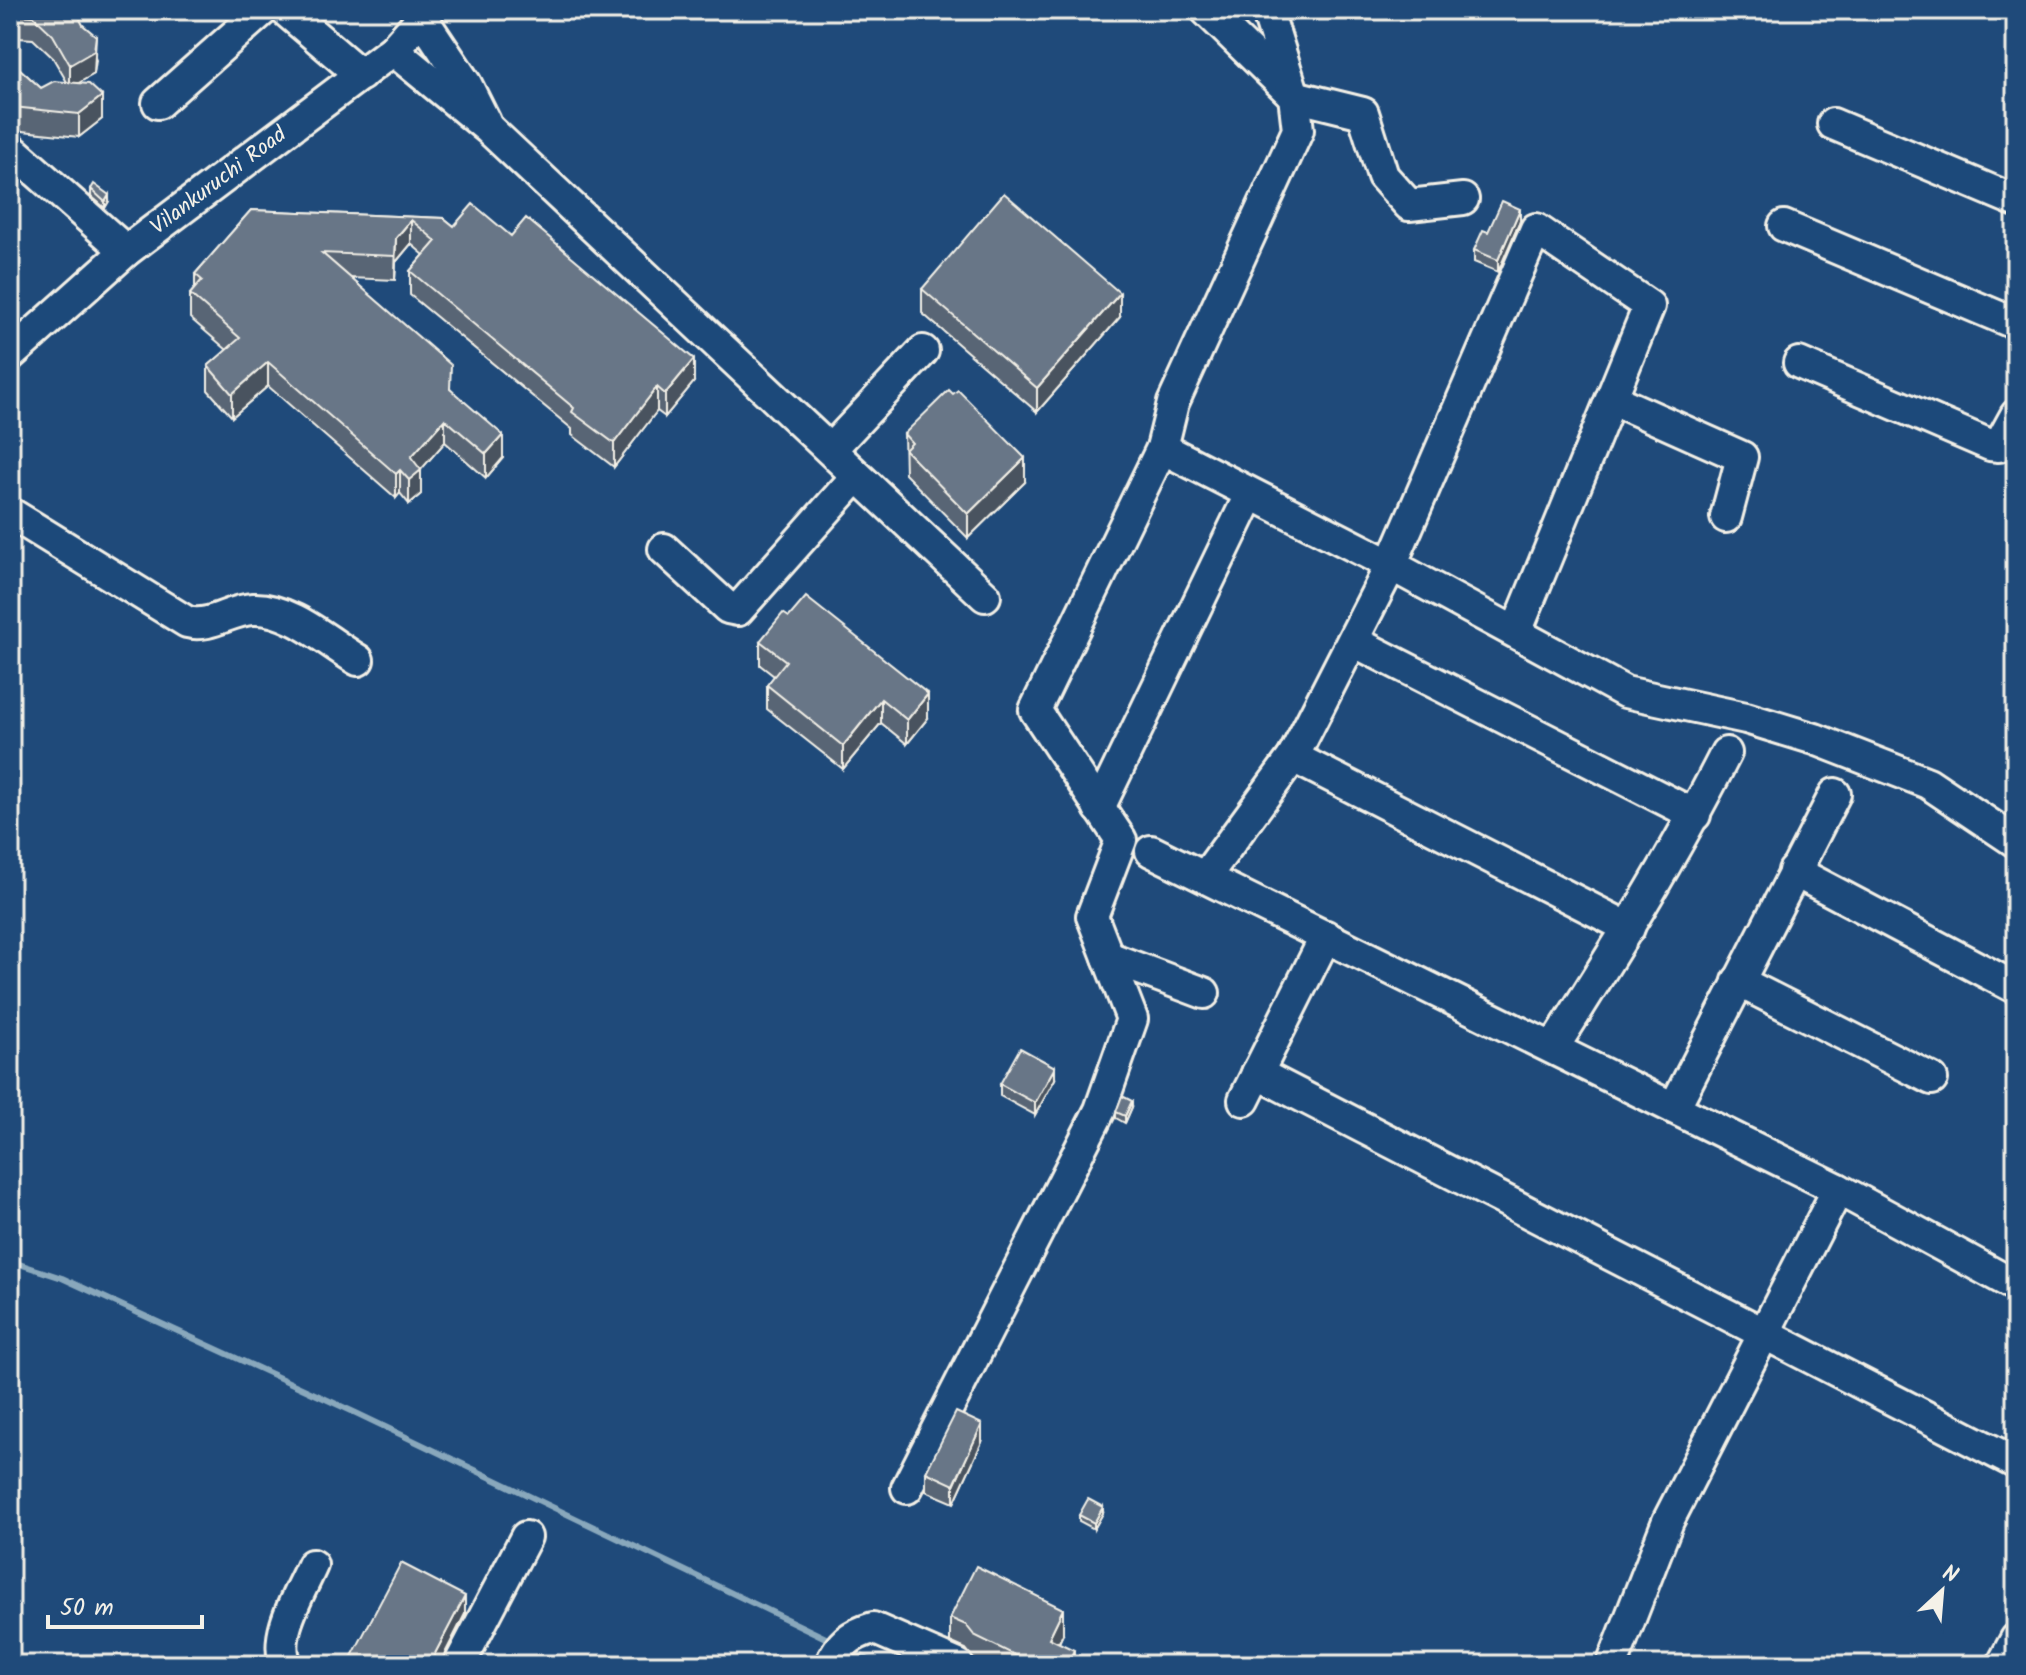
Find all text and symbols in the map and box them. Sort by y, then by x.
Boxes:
street label: Vilankuruchi Road [143,117,295,244]
north arrow [1902,1551,1982,1631]
text: N [1936,1556,1964,1594]
scale bar [48,1579,202,1629]
text: 50 m [60,1589,114,1628]

